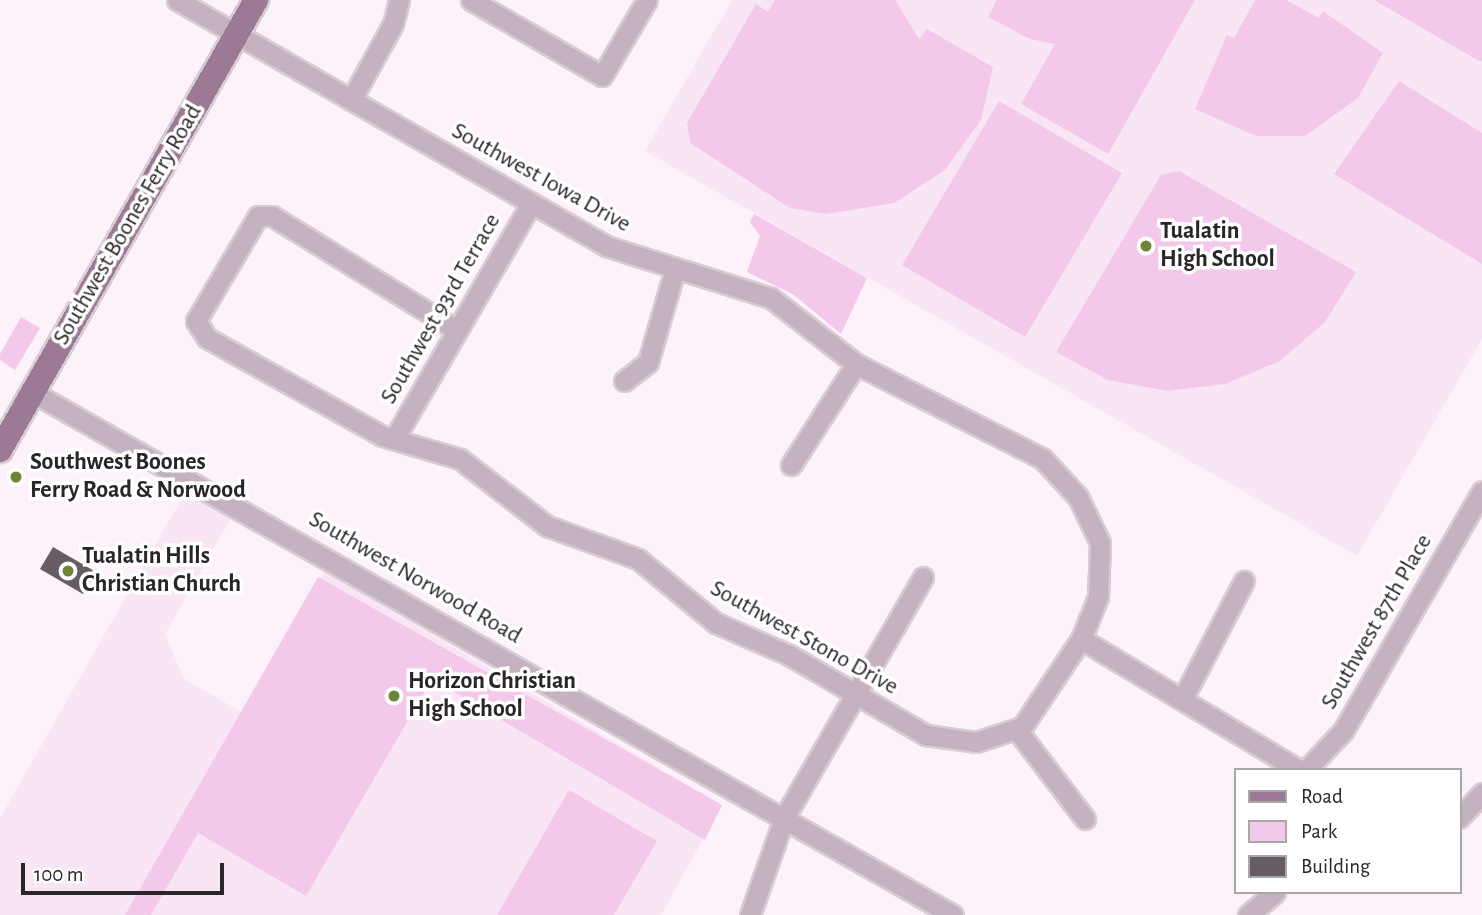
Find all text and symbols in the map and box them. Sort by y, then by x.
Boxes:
street label: Southwest Boones Ferry Road [47,100,209,350]
street label: Southwest Iowa Drive [447,117,635,239]
street label: Southwest 93rd Terrace [375,209,507,409]
place label: Tualatin High School [1160,218,1275,274]
marker: Tualatin High School [1138,238,1154,254]
place label: Southwest Boones Ferry Road & Norwood [30,449,246,505]
marker: Southwest Boones Ferry Road & Norwood [8,469,24,485]
street label: Southwest Norwood Road [303,505,527,651]
street label: Southwest 87th Place [1315,529,1439,715]
place label: Tualatin Hills Christian Church [82,543,241,599]
marker: Tualatin Hills Christian Church [60,563,76,579]
street label: Southwest Stono Drive [705,574,903,702]
place label: Horizon Christian High School [408,668,576,724]
marker: Horizon Christian High School [386,688,402,704]
legend [1234,768,1461,894]
text: Road [1301,786,1343,807]
text: Park [1301,821,1337,842]
scale bar [24,848,228,892]
text: Building [1301,856,1370,877]
text: 100 m [34,864,84,885]

